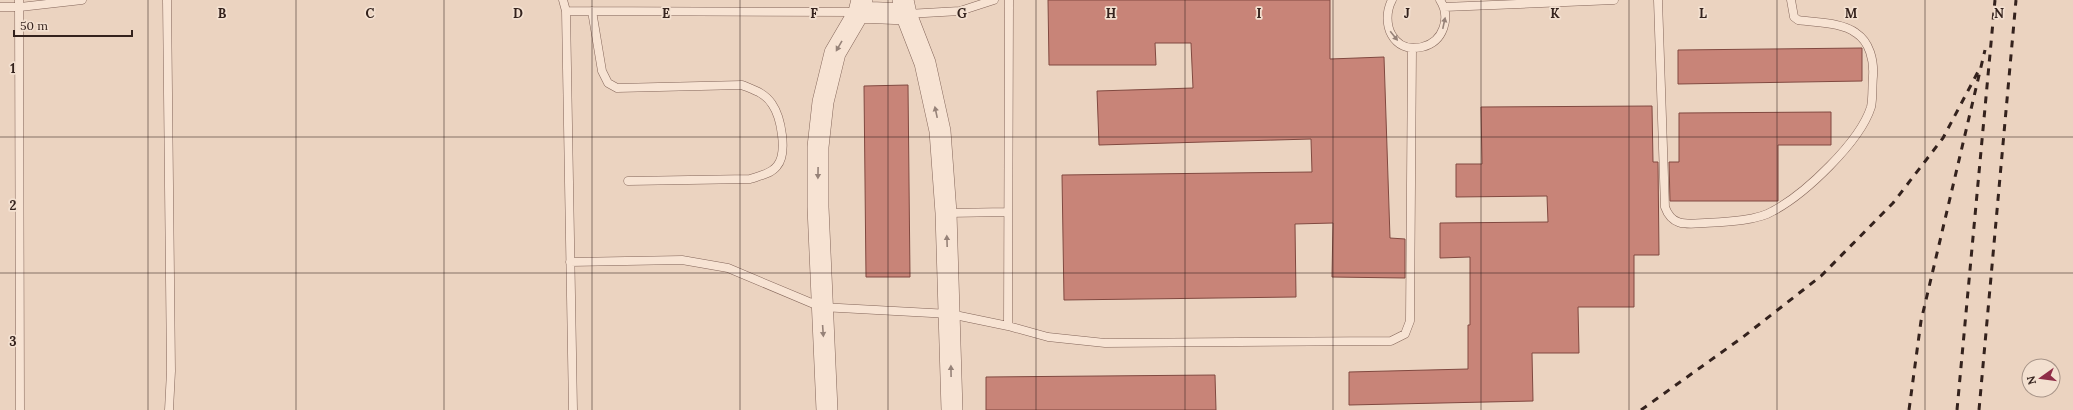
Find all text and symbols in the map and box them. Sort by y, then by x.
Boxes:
text: B [218,5,227,22]
text: C [366,5,375,22]
text: D [513,5,523,22]
text: E [662,5,670,22]
text: F [810,5,818,22]
text: G [957,5,967,22]
text: H [1106,5,1116,22]
text: I [1256,5,1262,22]
text: J [1404,5,1410,22]
text: K [1550,5,1560,22]
text: L [1699,5,1707,22]
text: M [1845,5,1858,22]
text: N [1994,5,2004,22]
scale bar [14,12,132,38]
one-way arrow [1442,17,1448,29]
text: 50 m [20,18,48,33]
one-way arrow [1389,30,1398,41]
one-way arrow [835,40,842,52]
text: 1 [10,60,16,77]
one-way arrow [932,106,938,118]
one-way arrow [815,167,821,180]
text: 2 [10,197,17,214]
one-way arrow [944,234,950,247]
one-way arrow [820,325,826,338]
text: 3 [9,333,17,350]
north arrow [2021,358,2061,398]
one-way arrow [948,364,954,377]
text: N [2023,374,2039,386]

